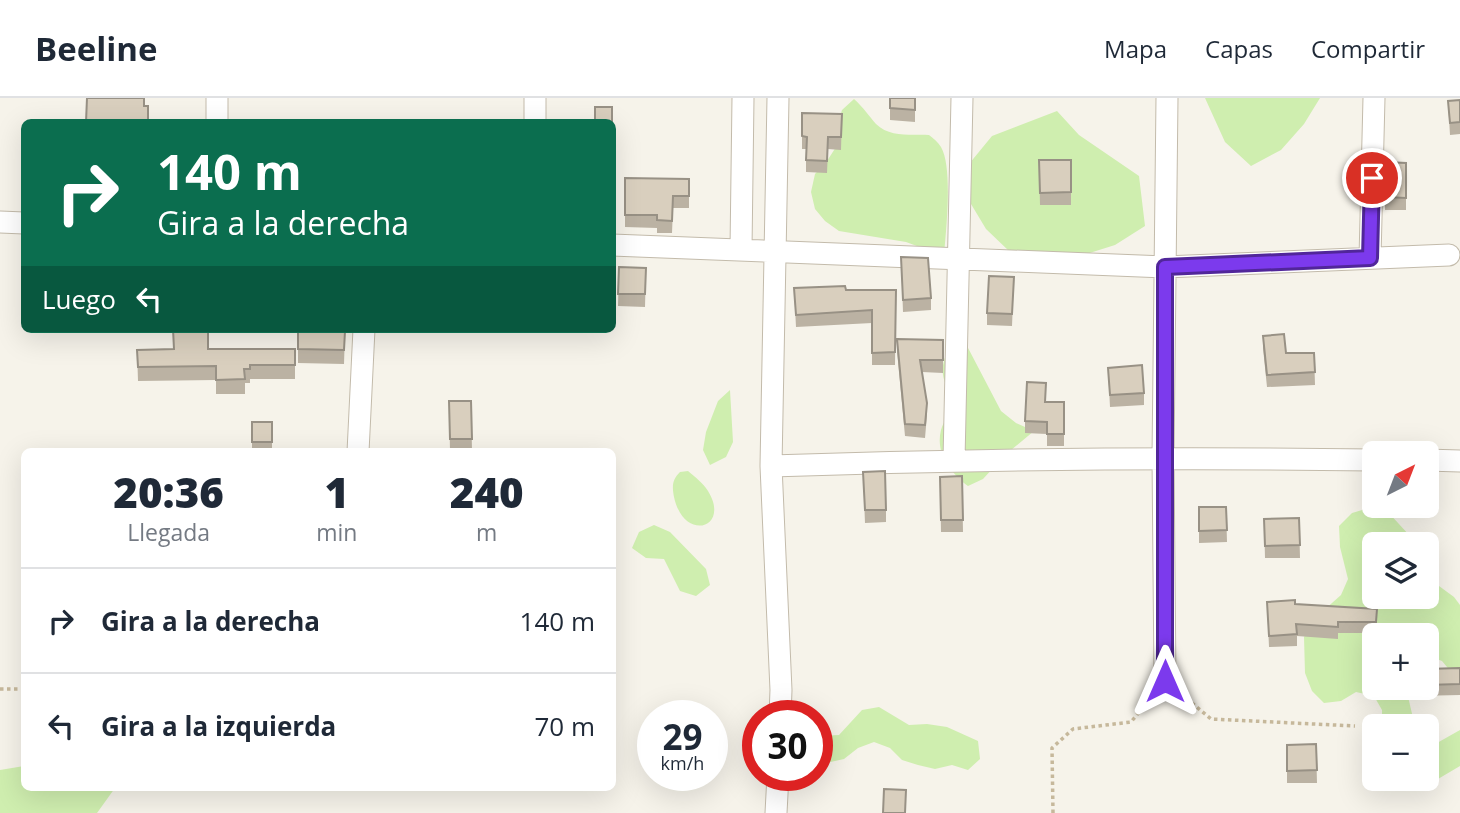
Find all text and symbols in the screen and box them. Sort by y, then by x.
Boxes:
text: Beeline [35,26,158,71]
text: Mapa [1104,32,1167,65]
text: Capas [1205,32,1273,65]
text: Compartir [1311,32,1425,65]
text: 140 m [157,138,302,204]
icon: right [42,147,133,238]
pin [1342,148,1402,208]
icon: arrive [1353,159,1391,197]
text: Gira a la derecha [157,201,409,244]
icon: left [130,280,168,318]
text: Luego [42,281,116,317]
north arrow [1362,441,1438,518]
map controls [1362,441,1439,791]
text: 20:36 [113,463,224,520]
text: 1 [325,463,349,520]
text: 240 [450,463,524,520]
text: Llegada [127,516,210,548]
text: min [316,516,357,548]
text: m [476,516,497,548]
button: layers [1362,532,1439,609]
icon: right [42,602,80,640]
text: Gira a la derecha [101,603,320,639]
text: 140 m [520,603,595,639]
button: + [1362,623,1439,700]
position arrow [1128,644,1202,718]
speed limit sign: 30 [742,700,833,791]
icon: left [42,707,80,745]
text: Gira a la izquierda [101,708,336,744]
text: 70 m [534,708,595,744]
text: 29 [662,713,703,760]
button: − [1362,714,1439,791]
text: km/h [661,751,704,775]

